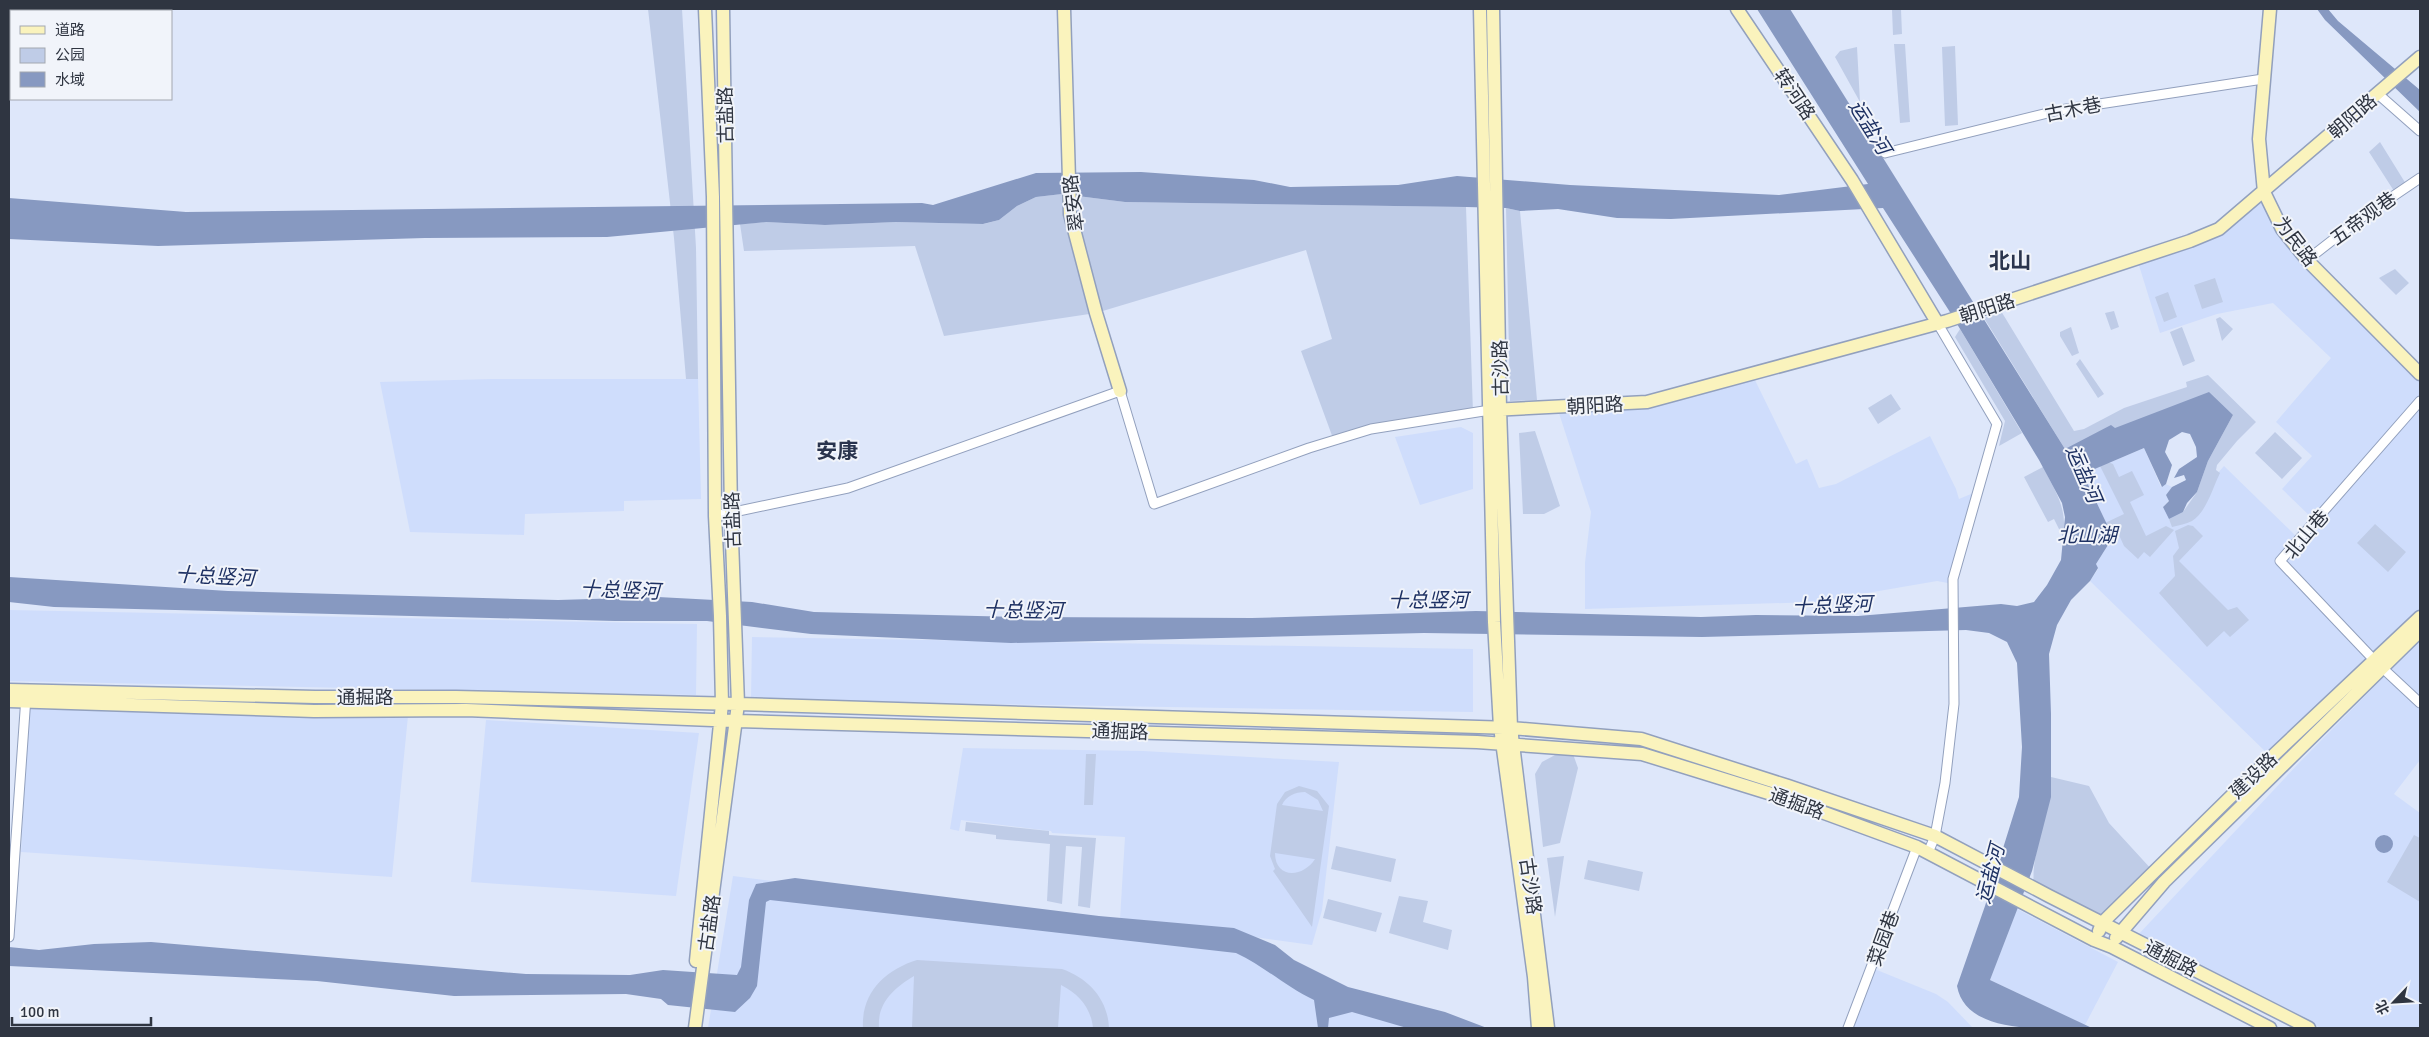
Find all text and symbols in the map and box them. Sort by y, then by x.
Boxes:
legend [10,10,172,100]
text: 道路 [55,21,85,39]
text: 公园 [55,46,85,64]
street label: 转河路 [1768,64,1820,125]
text: 水域 [55,71,85,89]
street label: 古盐路 [714,86,738,144]
street label: 朝阳路 [2323,89,2382,145]
street label: 古木巷 [2043,93,2103,127]
water label: 运盐河 [1843,95,1898,163]
street label: 翠安路 [1059,173,1089,233]
street label: 五帝观巷 [2326,187,2401,251]
street label: 为民路 [2268,212,2322,272]
district label: 北山 [1989,248,2031,274]
street label: 朝阳路 [1956,289,2018,329]
street label: 古沙路 [1489,339,1513,397]
street label: 朝阳路 [1566,393,1624,419]
district label: 安康 [816,438,858,464]
water label: 运盐河 [2060,442,2108,510]
street label: 古盐路 [720,491,746,549]
street label: 北山巷 [2279,505,2334,564]
water label: 北山湖 [2057,523,2120,548]
water label: 十总竖河 [174,562,260,591]
water label: 十总竖河 [580,577,664,605]
water label: 十总竖河 [1388,588,1472,613]
water label: 十总竖河 [1792,591,1876,619]
water label: 十总竖河 [983,597,1067,624]
street label: 通掘路 [336,686,394,710]
street label: 通掘路 [1091,719,1149,745]
street label: 建设路 [2225,747,2283,804]
street label: 通掘路 [1766,783,1828,825]
water label: 运盐河 [1971,838,2011,906]
street label: 古沙路 [1514,856,1546,916]
street label: 古盐路 [694,893,726,953]
street label: 菜园巷 [1863,907,1905,969]
street label: 通掘路 [2140,935,2201,983]
north arrow [2369,977,2419,1027]
scale bar [12,994,151,1026]
text: 北 [2372,997,2393,1017]
text: 100 m [20,1003,60,1021]

